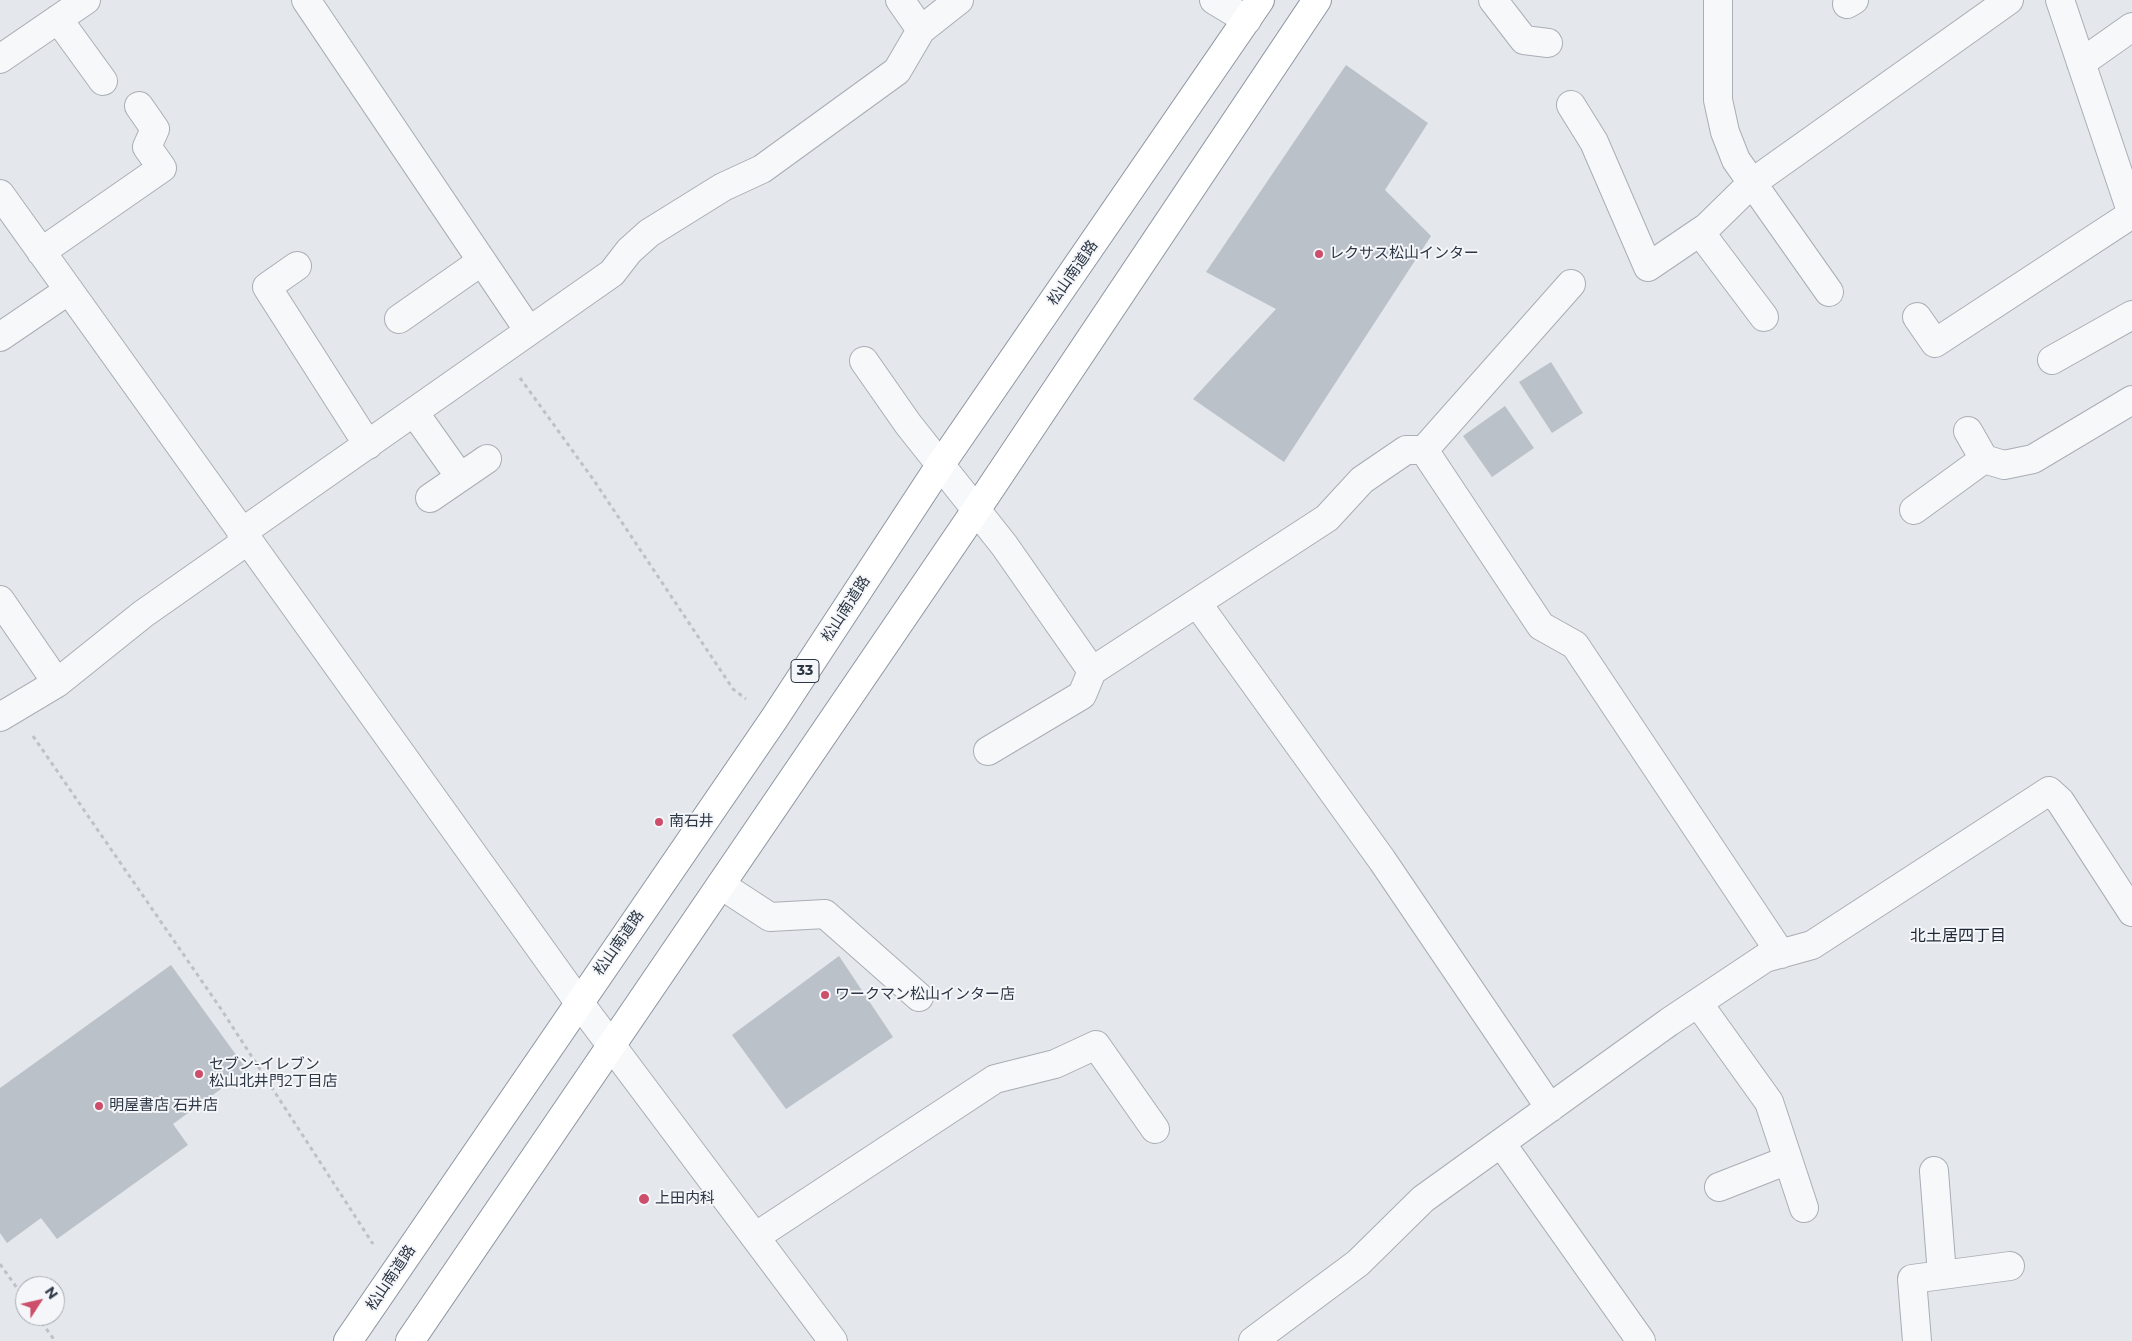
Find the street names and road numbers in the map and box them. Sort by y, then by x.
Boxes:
street label: 松山南道路 [1044,237,1102,309]
street label: 松山南道路 [818,573,874,645]
road number: 33 [791,659,819,682]
street label: 松山南道路 [590,907,648,979]
street label: 松山南道路 [363,1242,419,1314]

